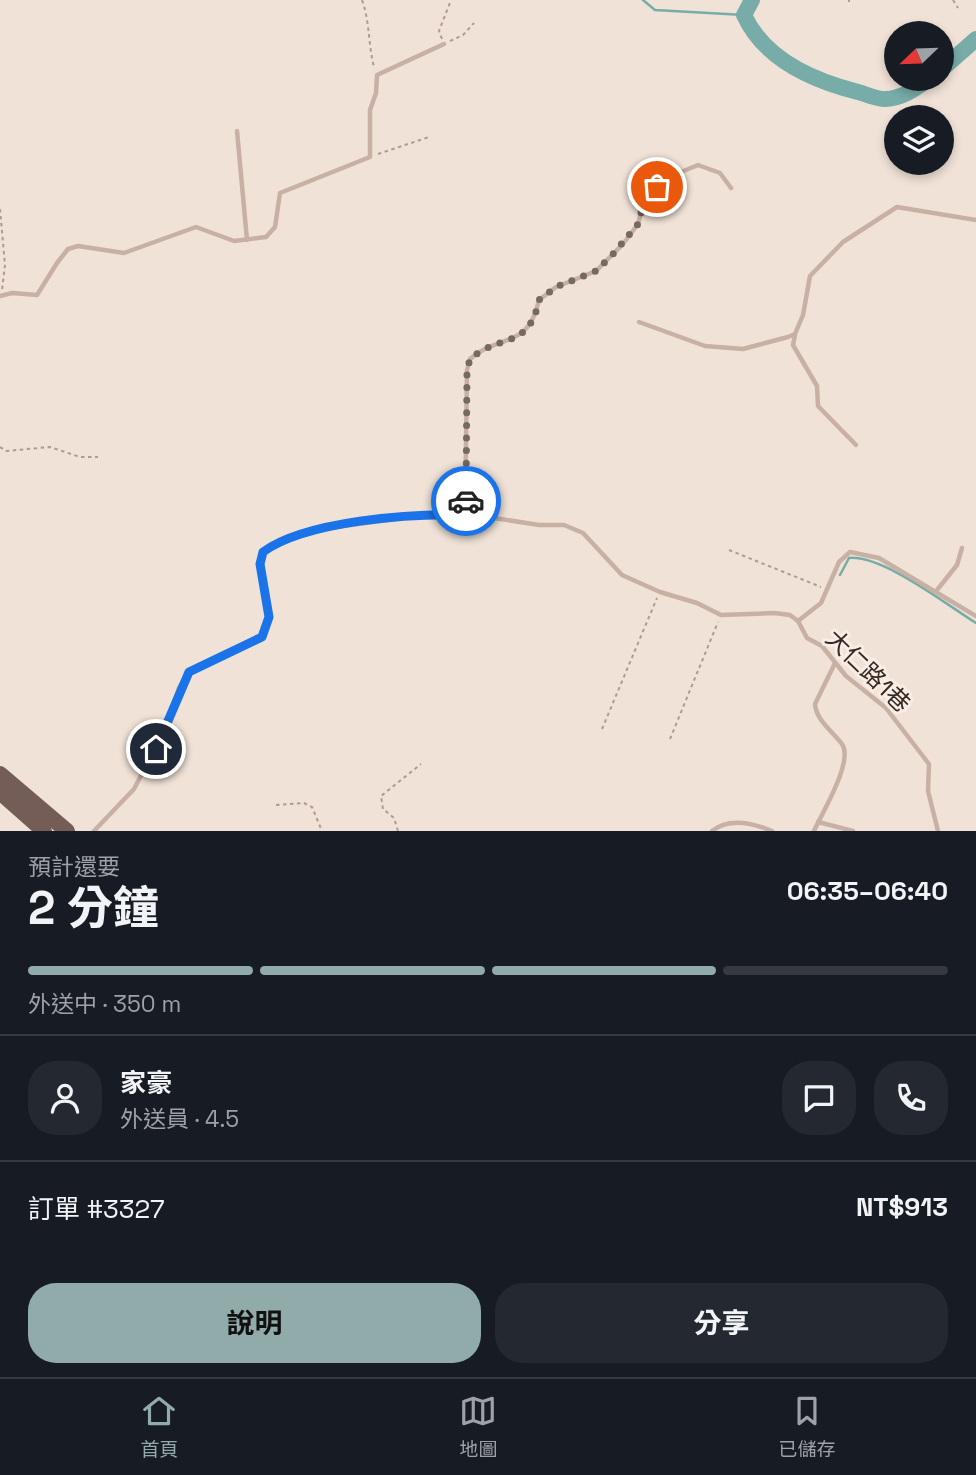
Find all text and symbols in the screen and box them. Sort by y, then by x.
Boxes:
north arrow [884,21,954,91]
map controls [884,21,954,175]
button: layers [884,105,954,175]
pin [627,157,687,217]
icon: bag [638,168,676,206]
courier [431,466,501,536]
icon: car [447,482,485,520]
street label: 大仁路1巷 [819,623,917,719]
pin [126,719,186,779]
icon: home [137,730,175,768]
text: 預計還要 [28,852,120,882]
text: 06:35–06:40 [787,874,948,908]
text: 2 分鐘 [28,879,159,937]
text: 外送中 · 350 m [28,989,181,1019]
button: person [28,1061,102,1135]
button: chat [782,1061,856,1135]
button: phone [874,1061,948,1135]
text: 家豪 [120,1066,172,1100]
text: 外送員 · 4.5 [120,1104,239,1134]
text: NT$913 [856,1190,948,1224]
text: 訂單 #3327 [28,1192,165,1226]
button: 說明 [28,1283,481,1363]
button: 分享 [495,1283,948,1363]
tab: 首頁 [140,1392,179,1462]
tab: 地圖 [459,1392,498,1462]
tab: 已儲存 [778,1392,836,1462]

